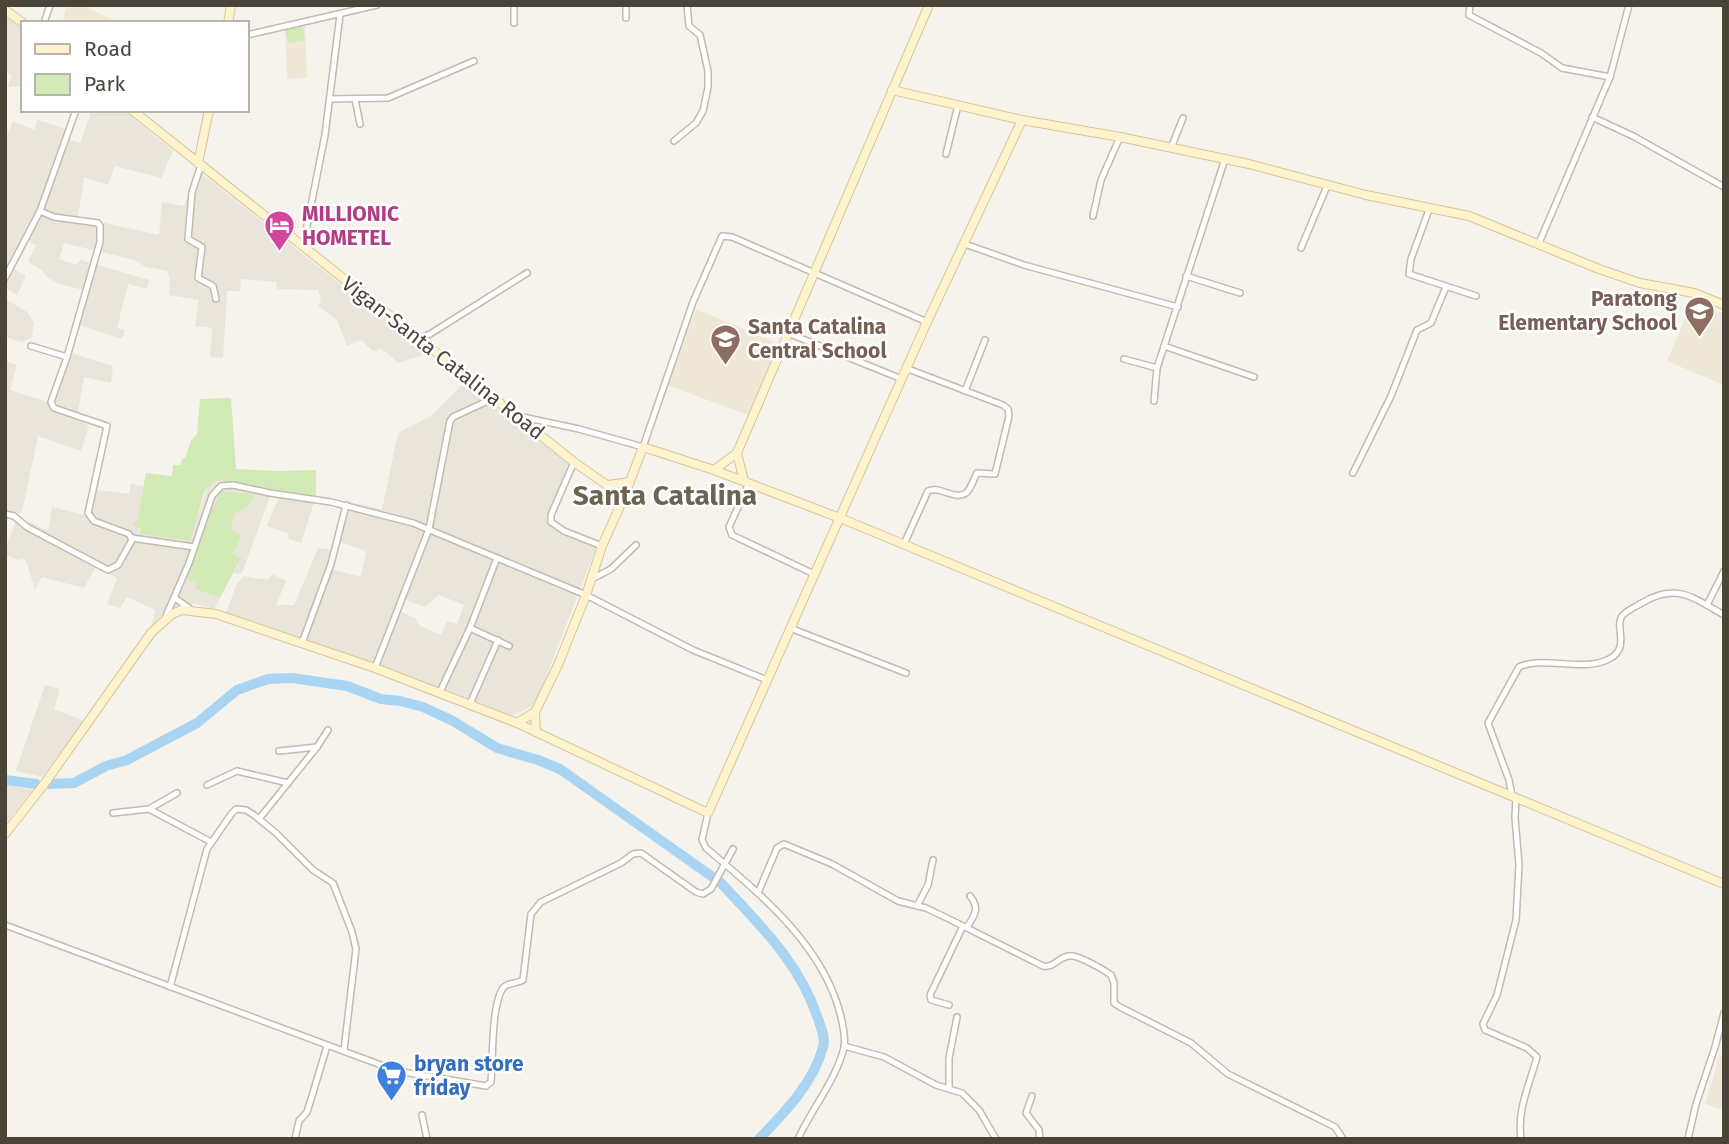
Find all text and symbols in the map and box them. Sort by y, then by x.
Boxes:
legend [21,21,248,112]
text: Road [84,36,132,62]
text: Park [84,71,126,97]
place label: MILLIONIC HOMETEL [302,201,399,251]
hotel icon: MILLIONIC HOMETEL [262,209,296,253]
street label: Vigan-Santa Catalina Road [336,271,550,445]
place label: Paratong Elementary School [1498,286,1678,336]
school or university icon: Paratong Elementary School [1683,294,1717,338]
place label: Santa Catalina Central School [748,314,887,364]
school or university icon: Santa Catalina Central School [708,322,742,366]
district label: Santa Catalina [573,479,757,512]
place label: bryan store friday [414,1051,524,1101]
supermarket icon: bryan store friday [374,1059,408,1103]

